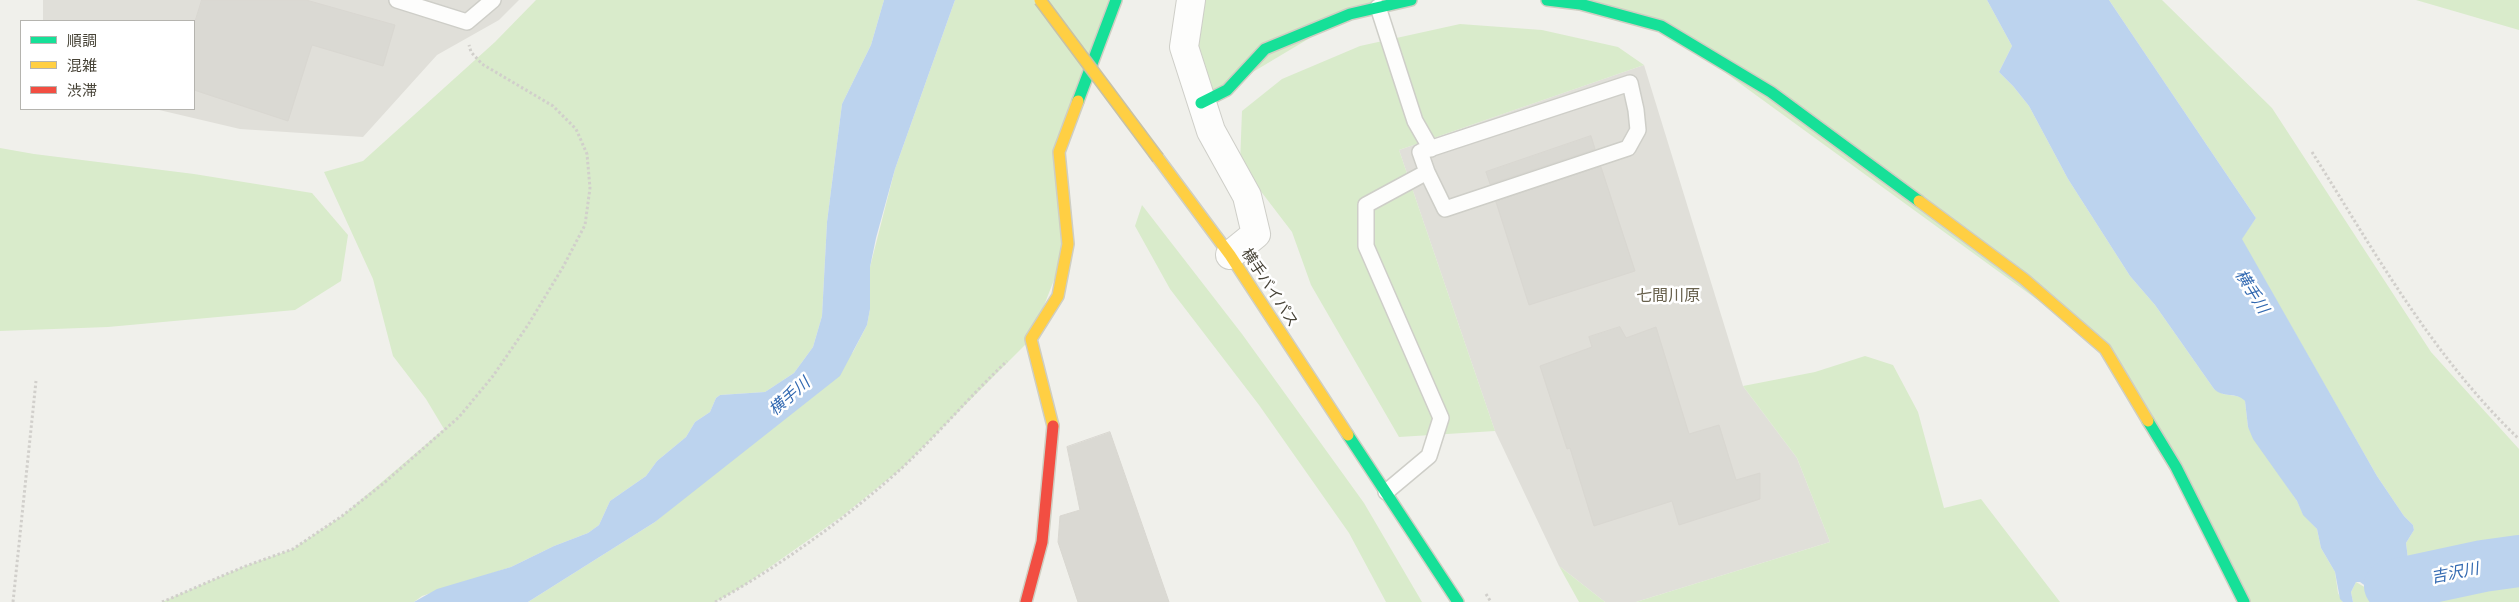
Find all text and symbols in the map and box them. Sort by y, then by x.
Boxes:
legend [20,20,195,110]
text: 順調 [67,32,97,50]
text: 混雑 [67,57,97,75]
text: 渋滞 [67,82,97,100]
street label: 横手バイパス [1237,245,1301,331]
water label: 横手川 [2230,267,2272,317]
district label: 七間川原 [1636,287,1700,307]
water label: 横手川 [766,374,814,420]
water label: 吉沢川 [2430,560,2480,588]

